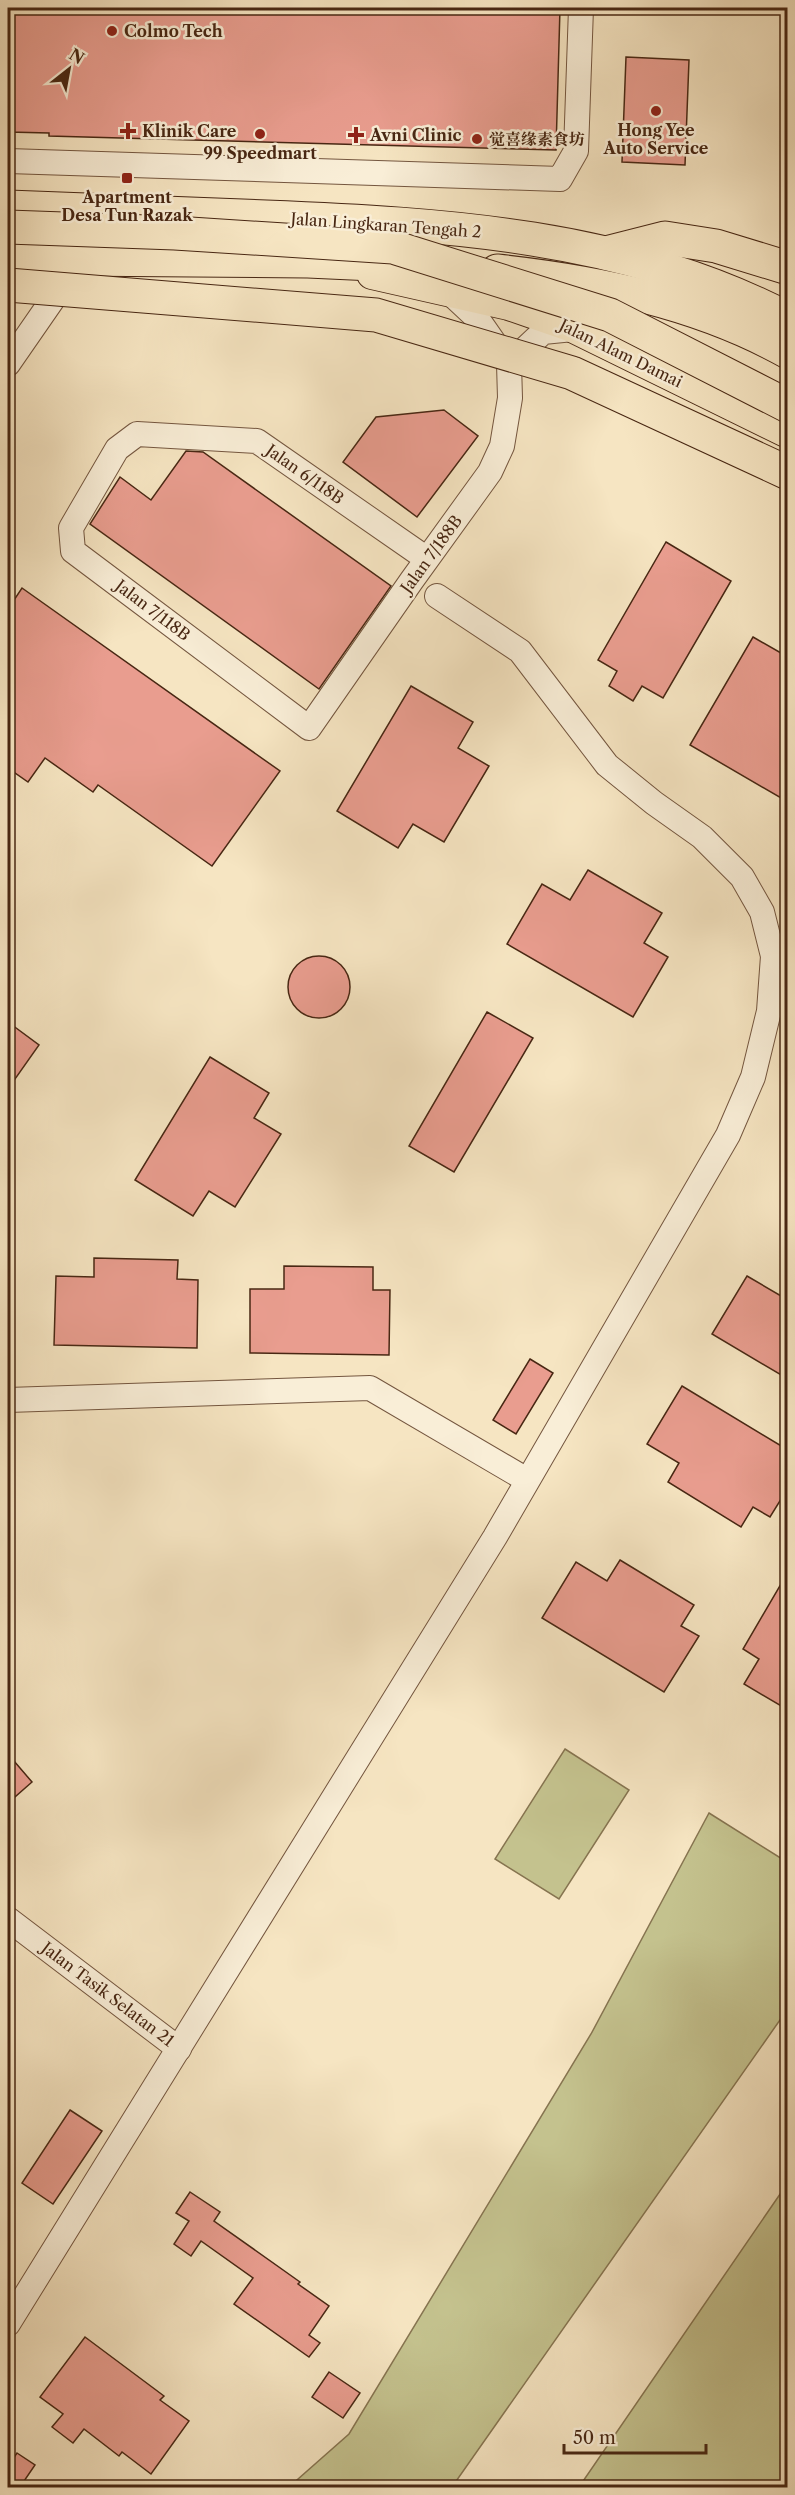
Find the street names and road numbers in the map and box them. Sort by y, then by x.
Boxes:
street label: Jalan Lingkaran Tengah 2 [287,208,482,242]
street label: Jalan Alam Damai [553,313,686,392]
street label: Jalan 6/118B [260,438,348,508]
street label: Jalan 7/188B [394,511,466,599]
street label: Jalan 7/118B [109,574,194,645]
street label: Jalan Tasik Selatan 21 [35,1936,178,2051]

